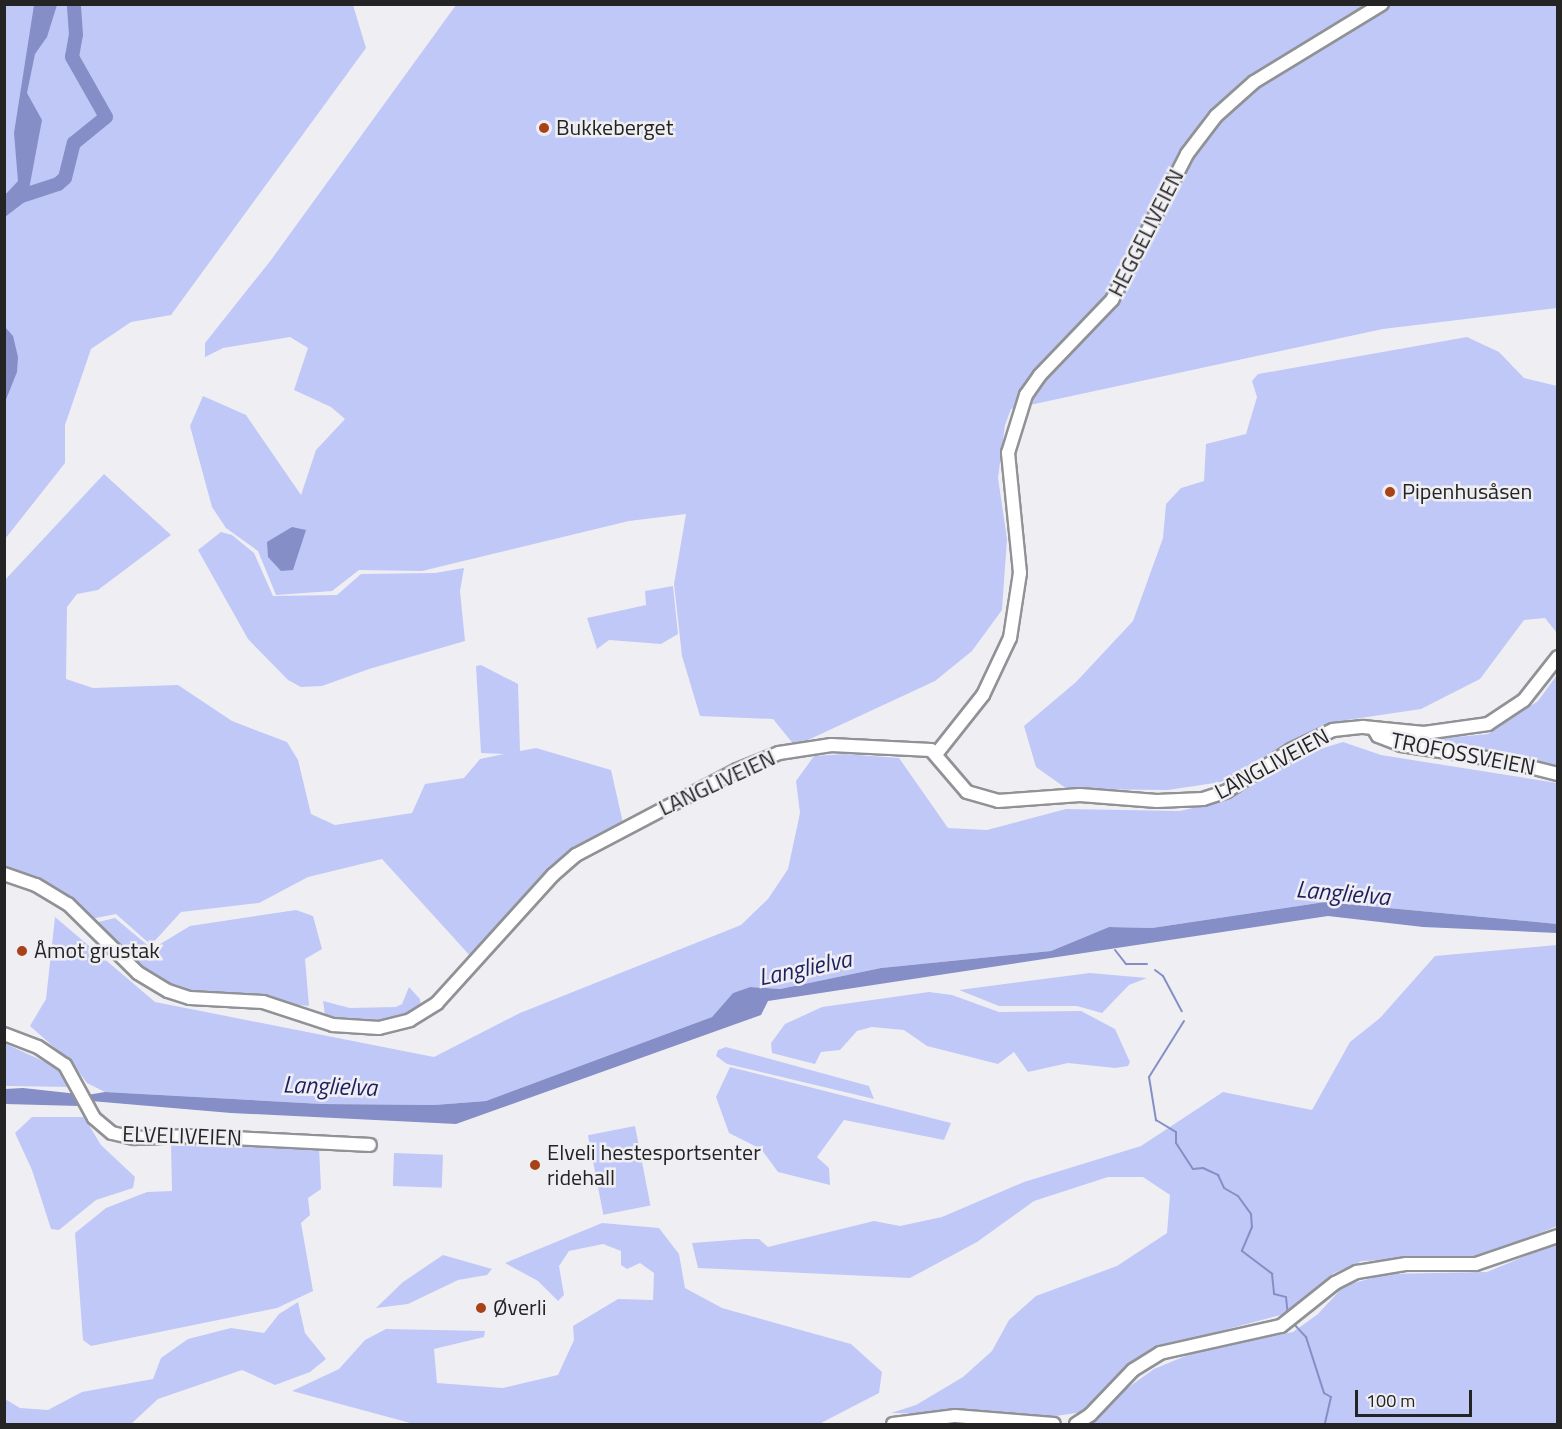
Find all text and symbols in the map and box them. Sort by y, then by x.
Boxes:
place label: Bukkeberget [556,115,673,141]
marker: Bukkeberget [537,121,551,135]
street label: HEGGELIVEIEN [1103,165,1189,301]
place label: Pipenhusåsen [1402,479,1532,505]
marker: Pipenhusåsen [1383,485,1397,499]
street label: LANGLIVEIEN [1210,723,1334,805]
street label: TROFOSSVEIEN [1389,727,1537,781]
street label: LANGLIVEIEN [655,745,779,821]
water label: Langlielva [1295,875,1391,911]
place label: Åmot grustak [34,938,160,964]
marker: Åmot grustak [15,944,29,958]
water label: Langlielva [756,944,854,992]
water label: Langlielva [282,1070,378,1102]
street label: ELVELIVEIEN [122,1121,242,1151]
place label: Elveli hestesportsenter ridehall [547,1139,761,1190]
marker: Elveli hestesportsenter ridehall [528,1158,542,1172]
place label: Øverli [493,1295,547,1321]
marker: Øverli [474,1301,488,1315]
scale bar [1358,1378,1475,1416]
text: 100 m [1366,1387,1415,1414]

